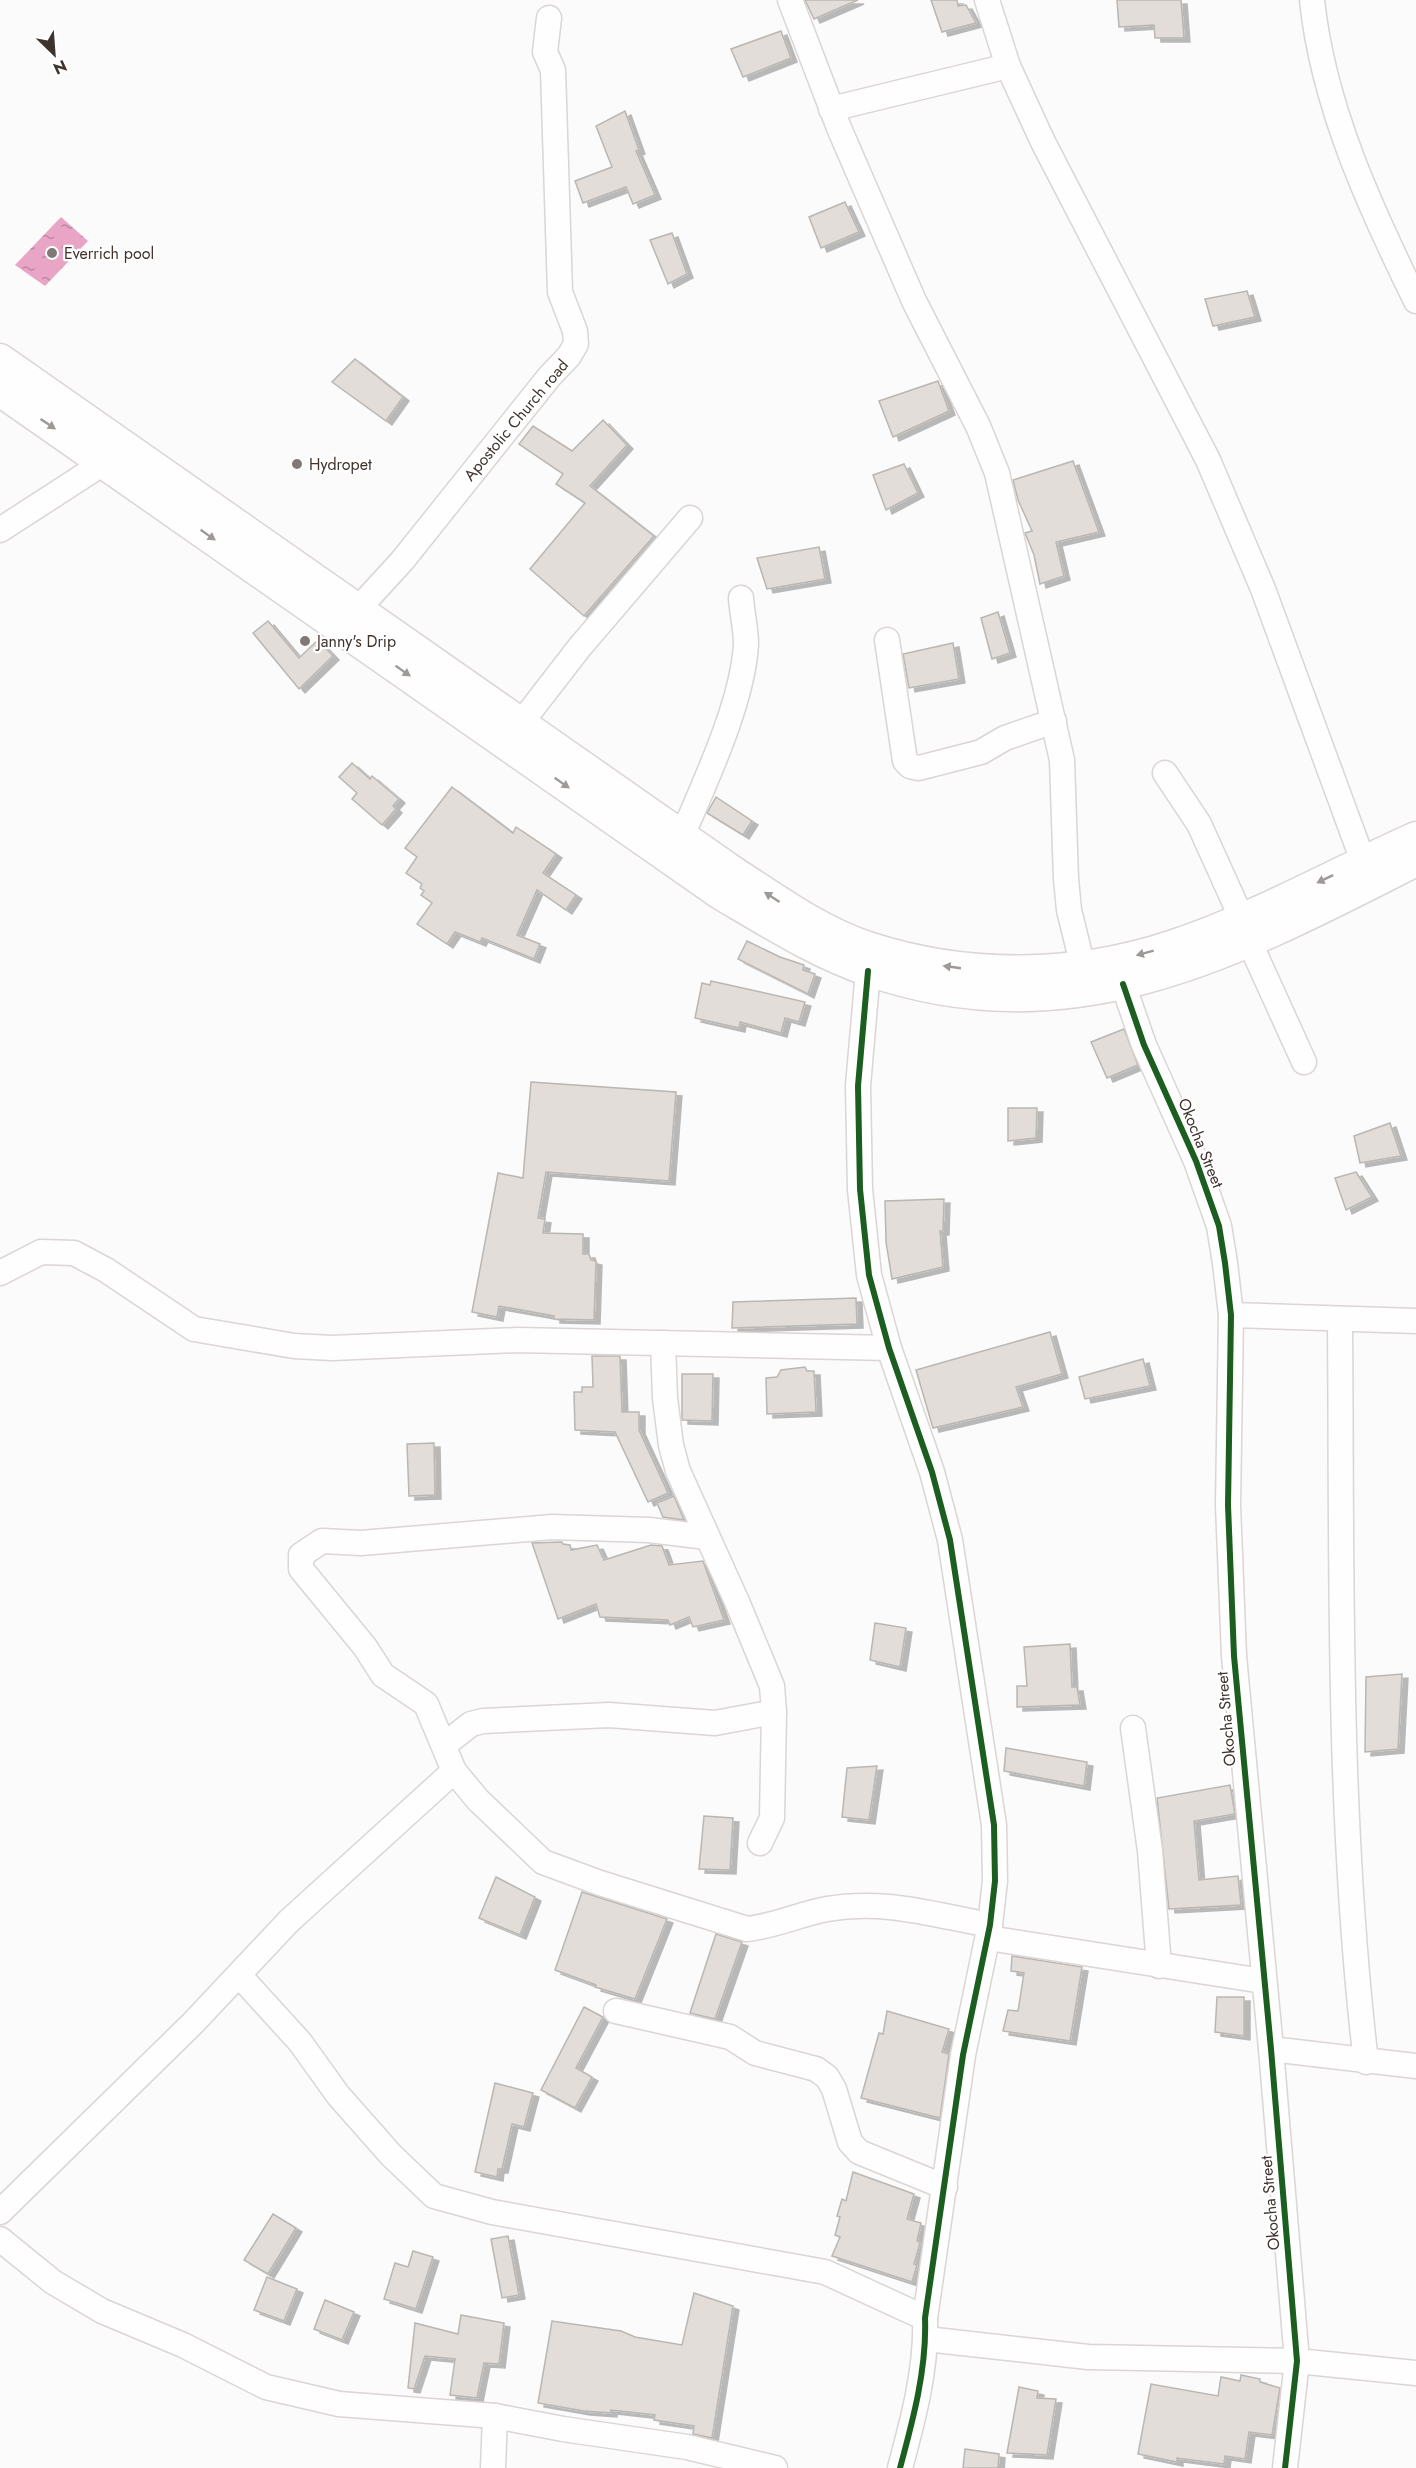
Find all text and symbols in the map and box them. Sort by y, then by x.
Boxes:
north arrow [24,24,84,84]
text: N [50,54,71,80]
place label: Everrich pool [64,242,154,265]
marker: Everrich pool [45,246,59,260]
street label: Apostolic Church road [458,354,574,486]
one-way arrow [40,418,57,429]
place label: Hydropet [309,453,372,476]
marker: Hydropet [290,457,304,471]
one-way arrow [200,529,216,541]
place label: Janny's Drip [315,630,396,653]
marker: Janny's Drip [298,634,312,648]
one-way arrow [394,665,410,677]
one-way arrow [554,777,570,789]
one-way arrow [1316,875,1333,884]
one-way arrow [763,891,780,902]
one-way arrow [1136,949,1154,958]
one-way arrow [942,962,961,971]
street label: Okocha Street [1173,1095,1229,1191]
street label: Okocha Street [1210,1671,1242,1767]
street label: Okocha Street [1254,2155,1286,2251]

